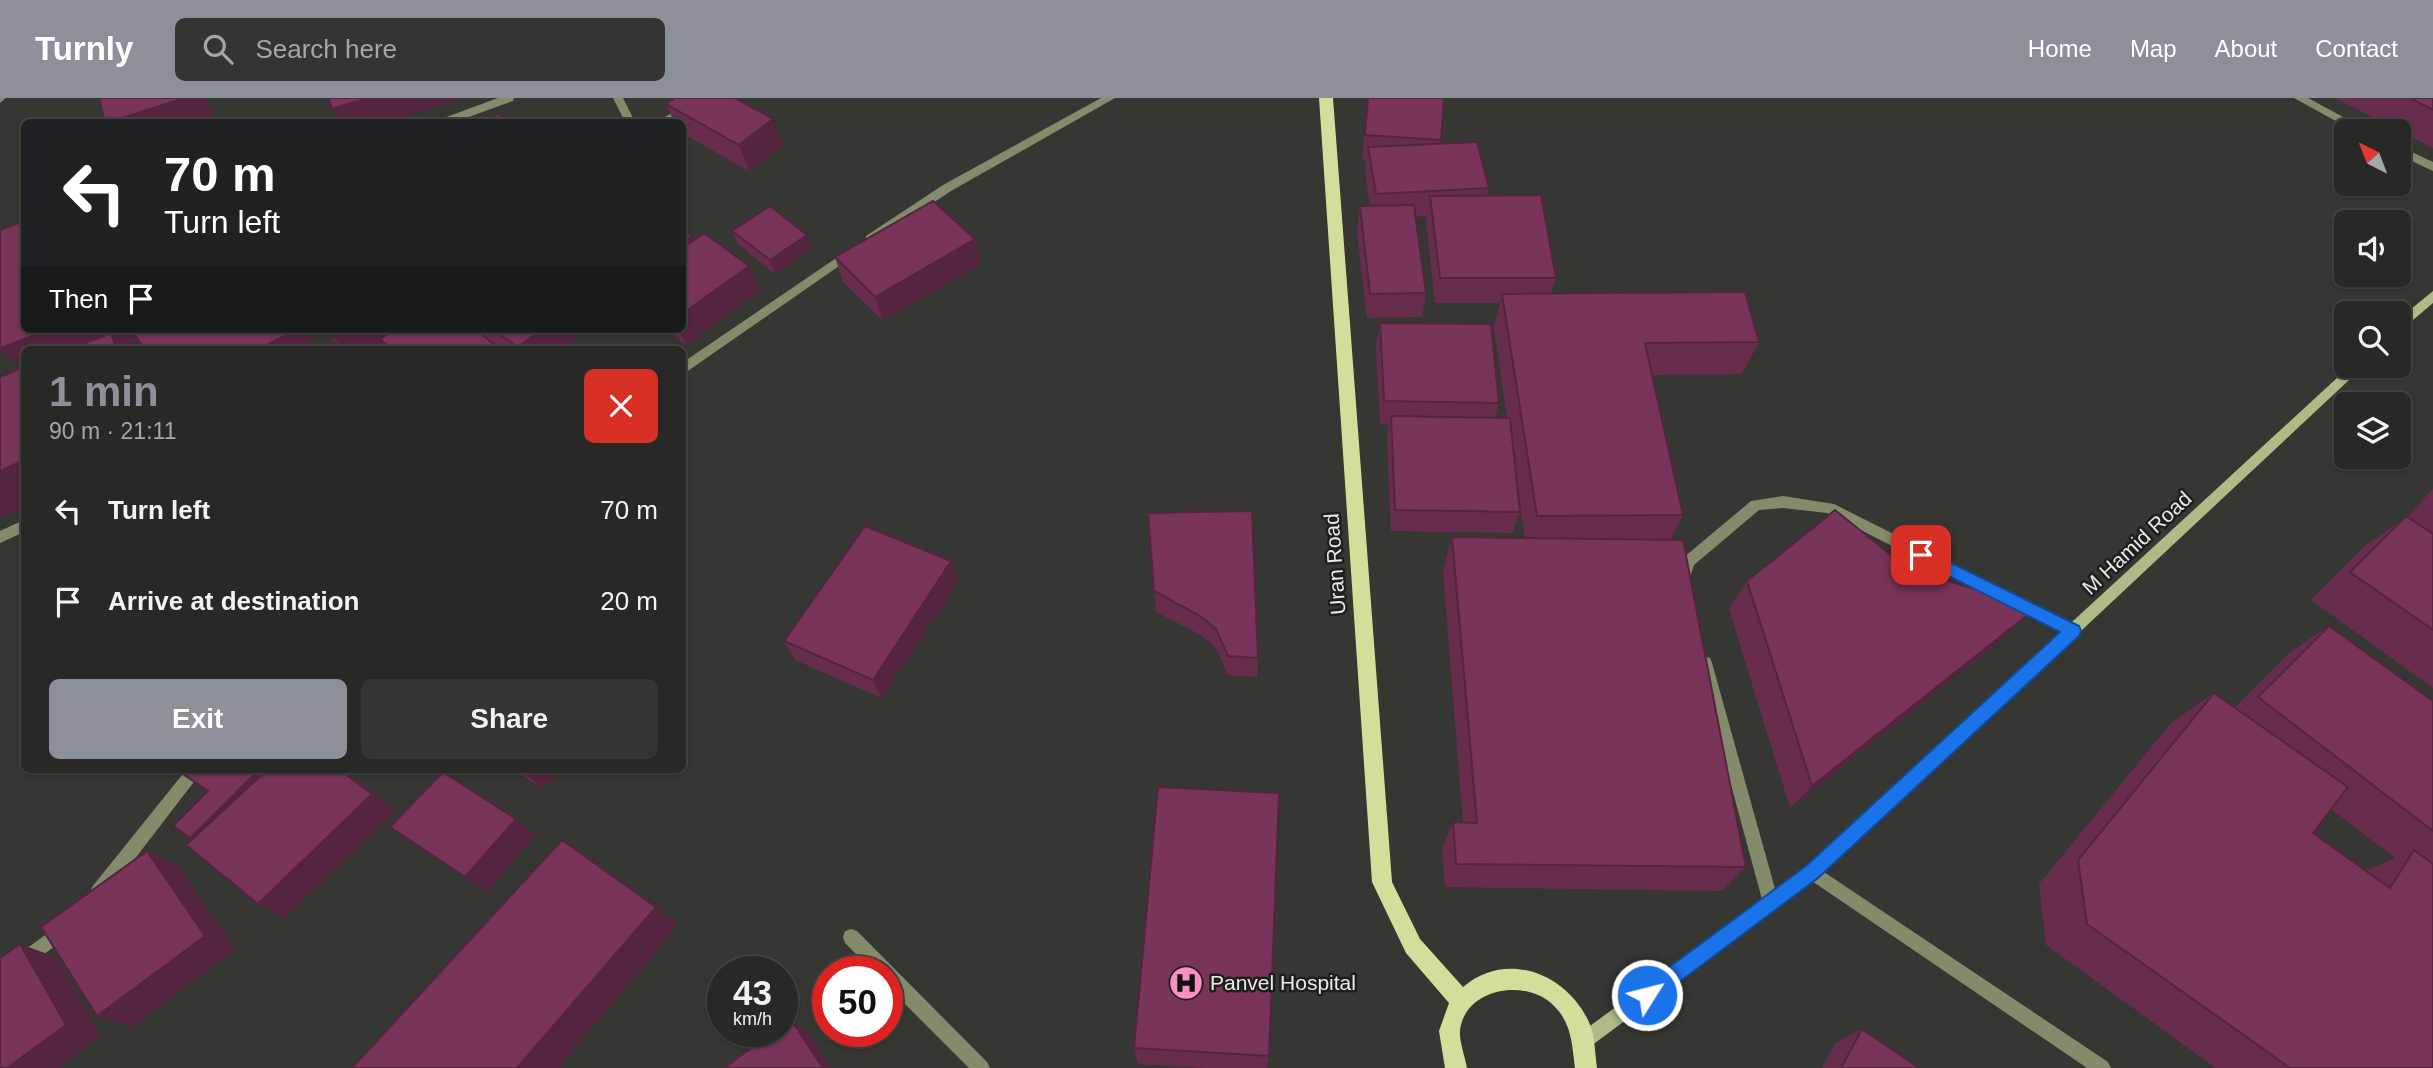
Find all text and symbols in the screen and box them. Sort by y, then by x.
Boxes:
search box [175,18,665,81]
text: Turnly [35,30,133,67]
icon: search [199,30,237,68]
text: Search here [255,34,397,64]
text: Home [2028,35,2092,62]
text: Map [2130,35,2177,62]
text: About [2215,35,2277,62]
text: Contact [2315,35,2398,62]
north arrow [2334,119,2412,196]
map controls [2334,119,2411,469]
icon: left [49,147,140,238]
text: 70 m [164,147,276,201]
text: Turn left [164,204,280,240]
button: sound [2334,210,2411,287]
icon: arrive [122,280,160,318]
text: Then [49,284,108,314]
button: search [2334,301,2411,378]
text: 1 min [49,368,159,415]
button: close [584,369,658,443]
button: layers [2334,392,2411,469]
text: 90 m · 21:11 [49,418,176,444]
street label: M Hamid Road [2078,486,2196,599]
icon: left [49,492,87,530]
text: Turn left [108,495,210,525]
text: 70 m [600,495,658,525]
street label: Uran Road [1319,513,1350,615]
pin [1891,525,1951,585]
icon: arrive [1902,536,1940,574]
icon: arrive [49,583,87,621]
text: Arrive at destination [108,586,359,616]
text: 20 m [600,586,658,616]
button: Exit [49,679,347,759]
button: Share [361,679,658,759]
speed limit sign: 50 [812,956,903,1047]
position arrow [1610,958,1684,1032]
hospital icon: Panvel Hospital [1167,964,1205,1002]
place label: Panvel Hospital [1210,971,1356,994]
text: 43 [733,973,772,1012]
text: km/h [733,1009,772,1029]

